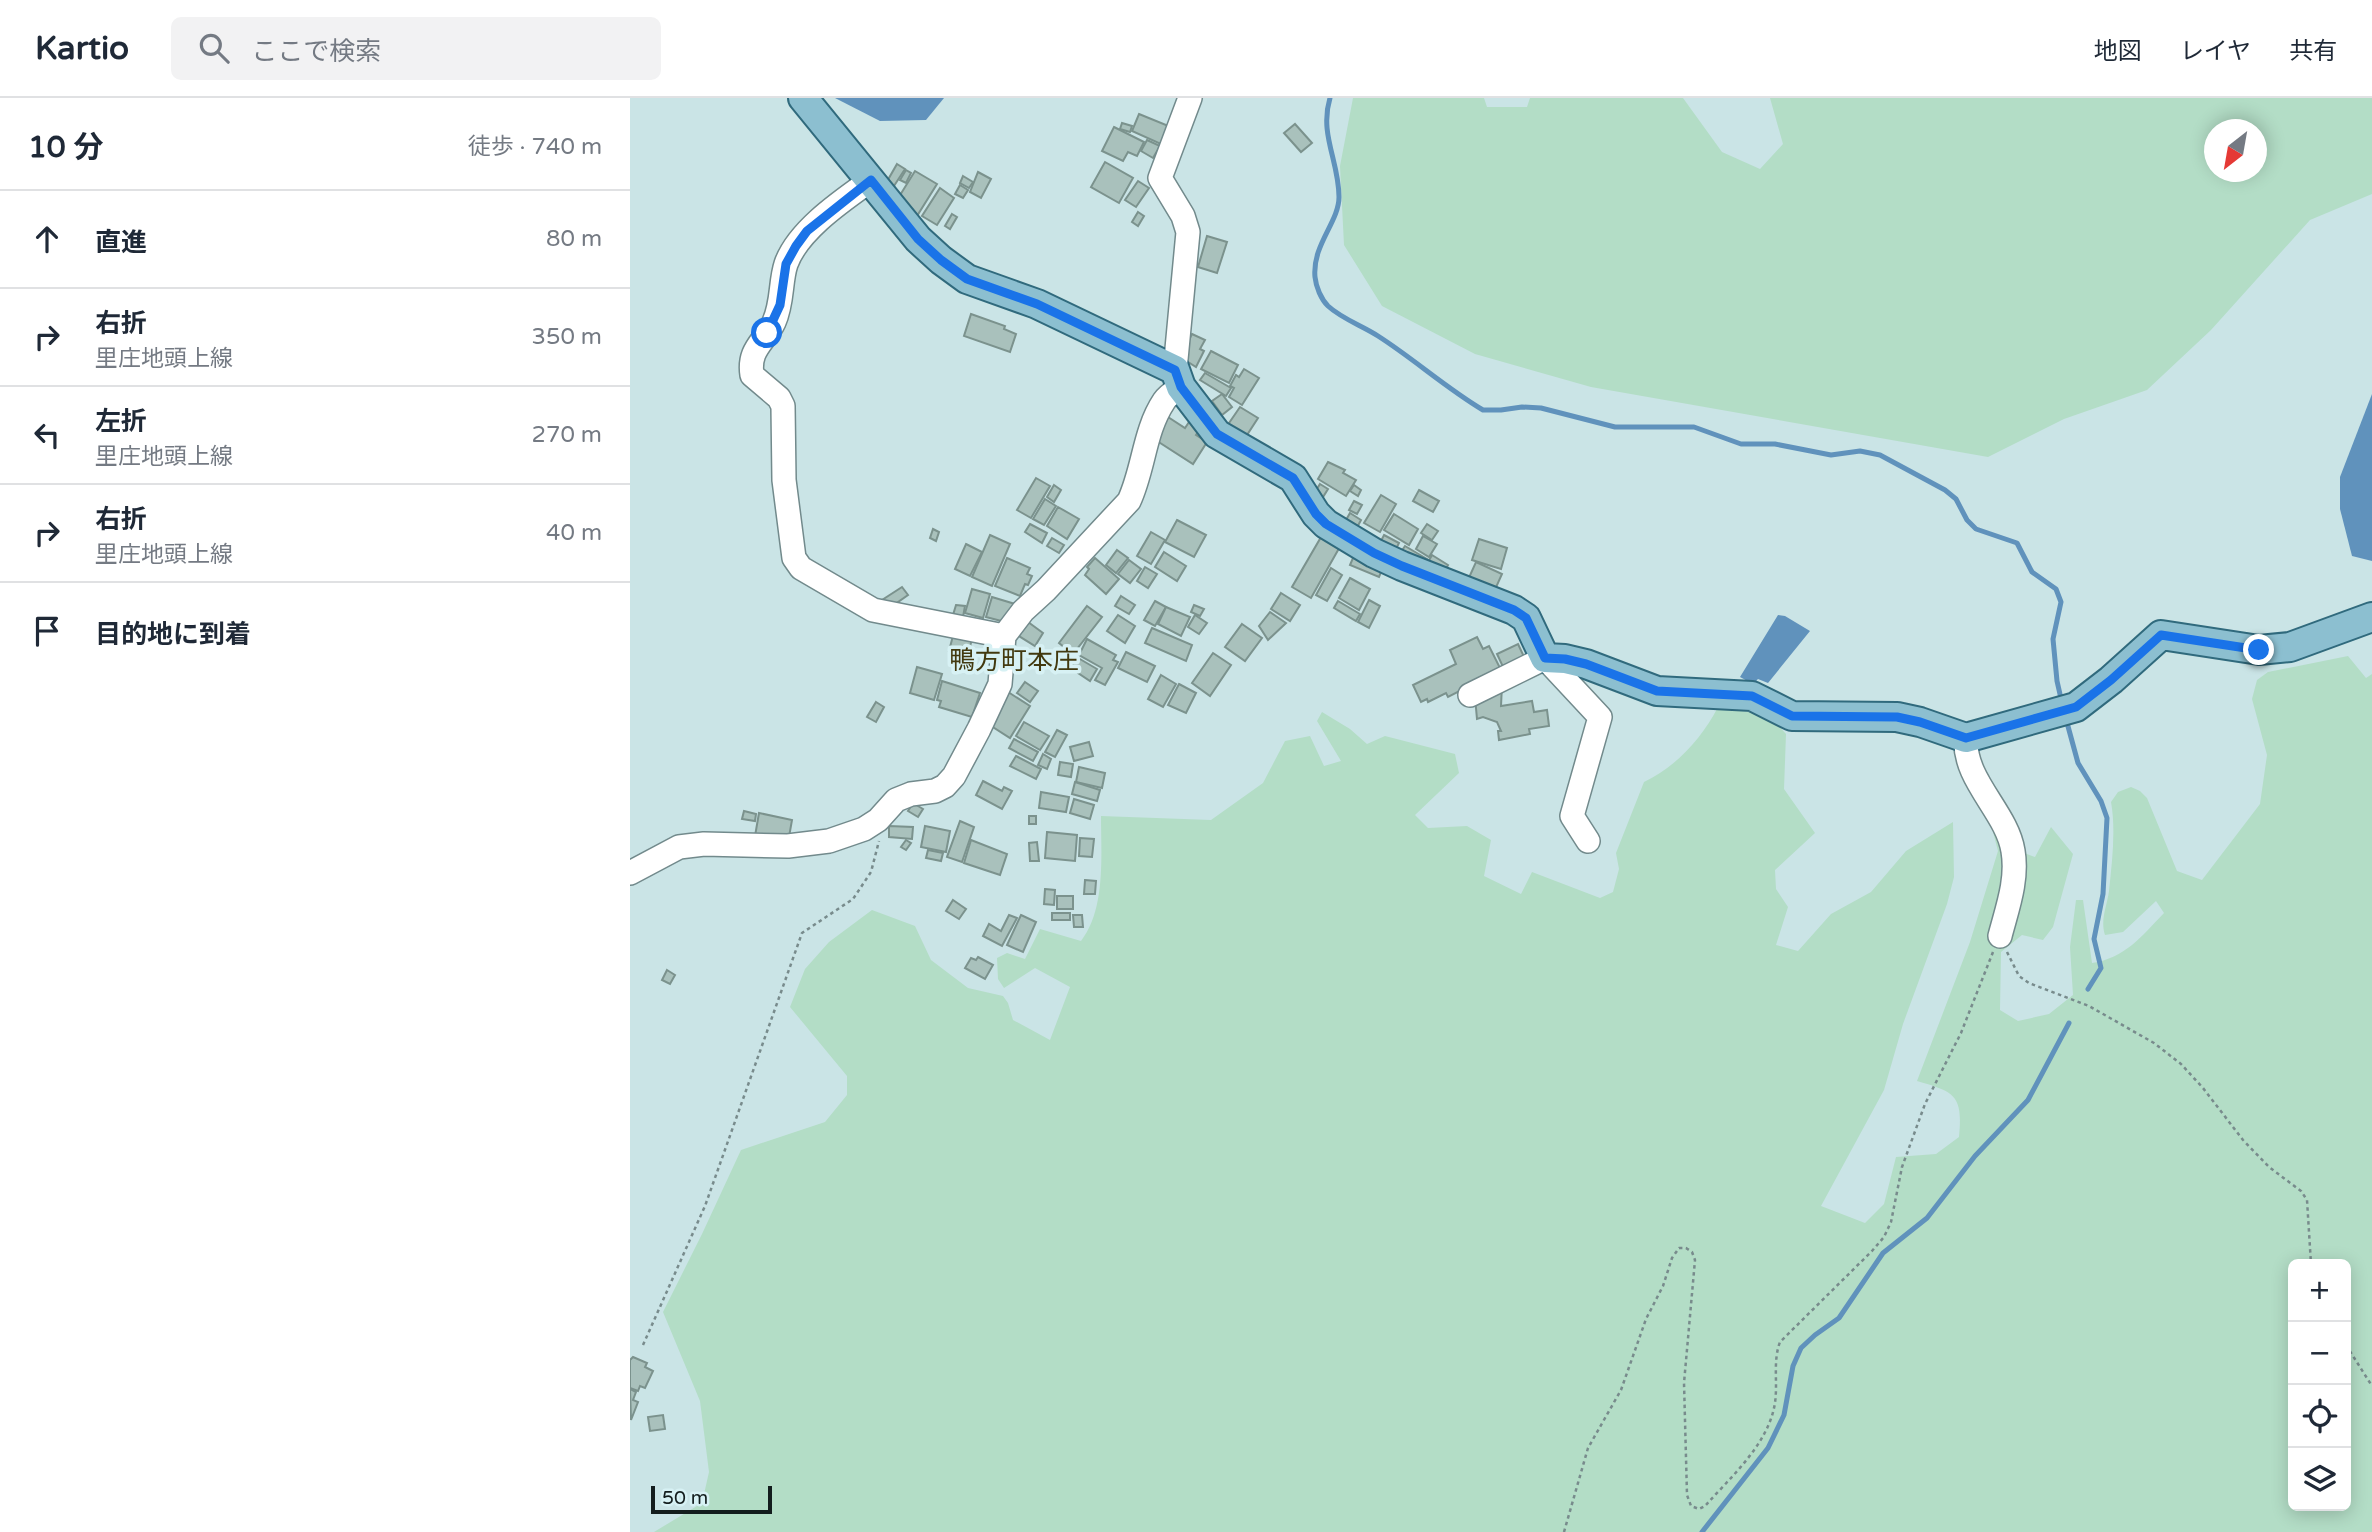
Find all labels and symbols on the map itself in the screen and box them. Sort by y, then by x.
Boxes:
north arrow [2204,119,2267,182]
route start [751,317,782,348]
route end [2243,634,2274,665]
district label: 鴨方町本庄 [949,645,1079,676]
scale bar [651,1483,772,1515]

